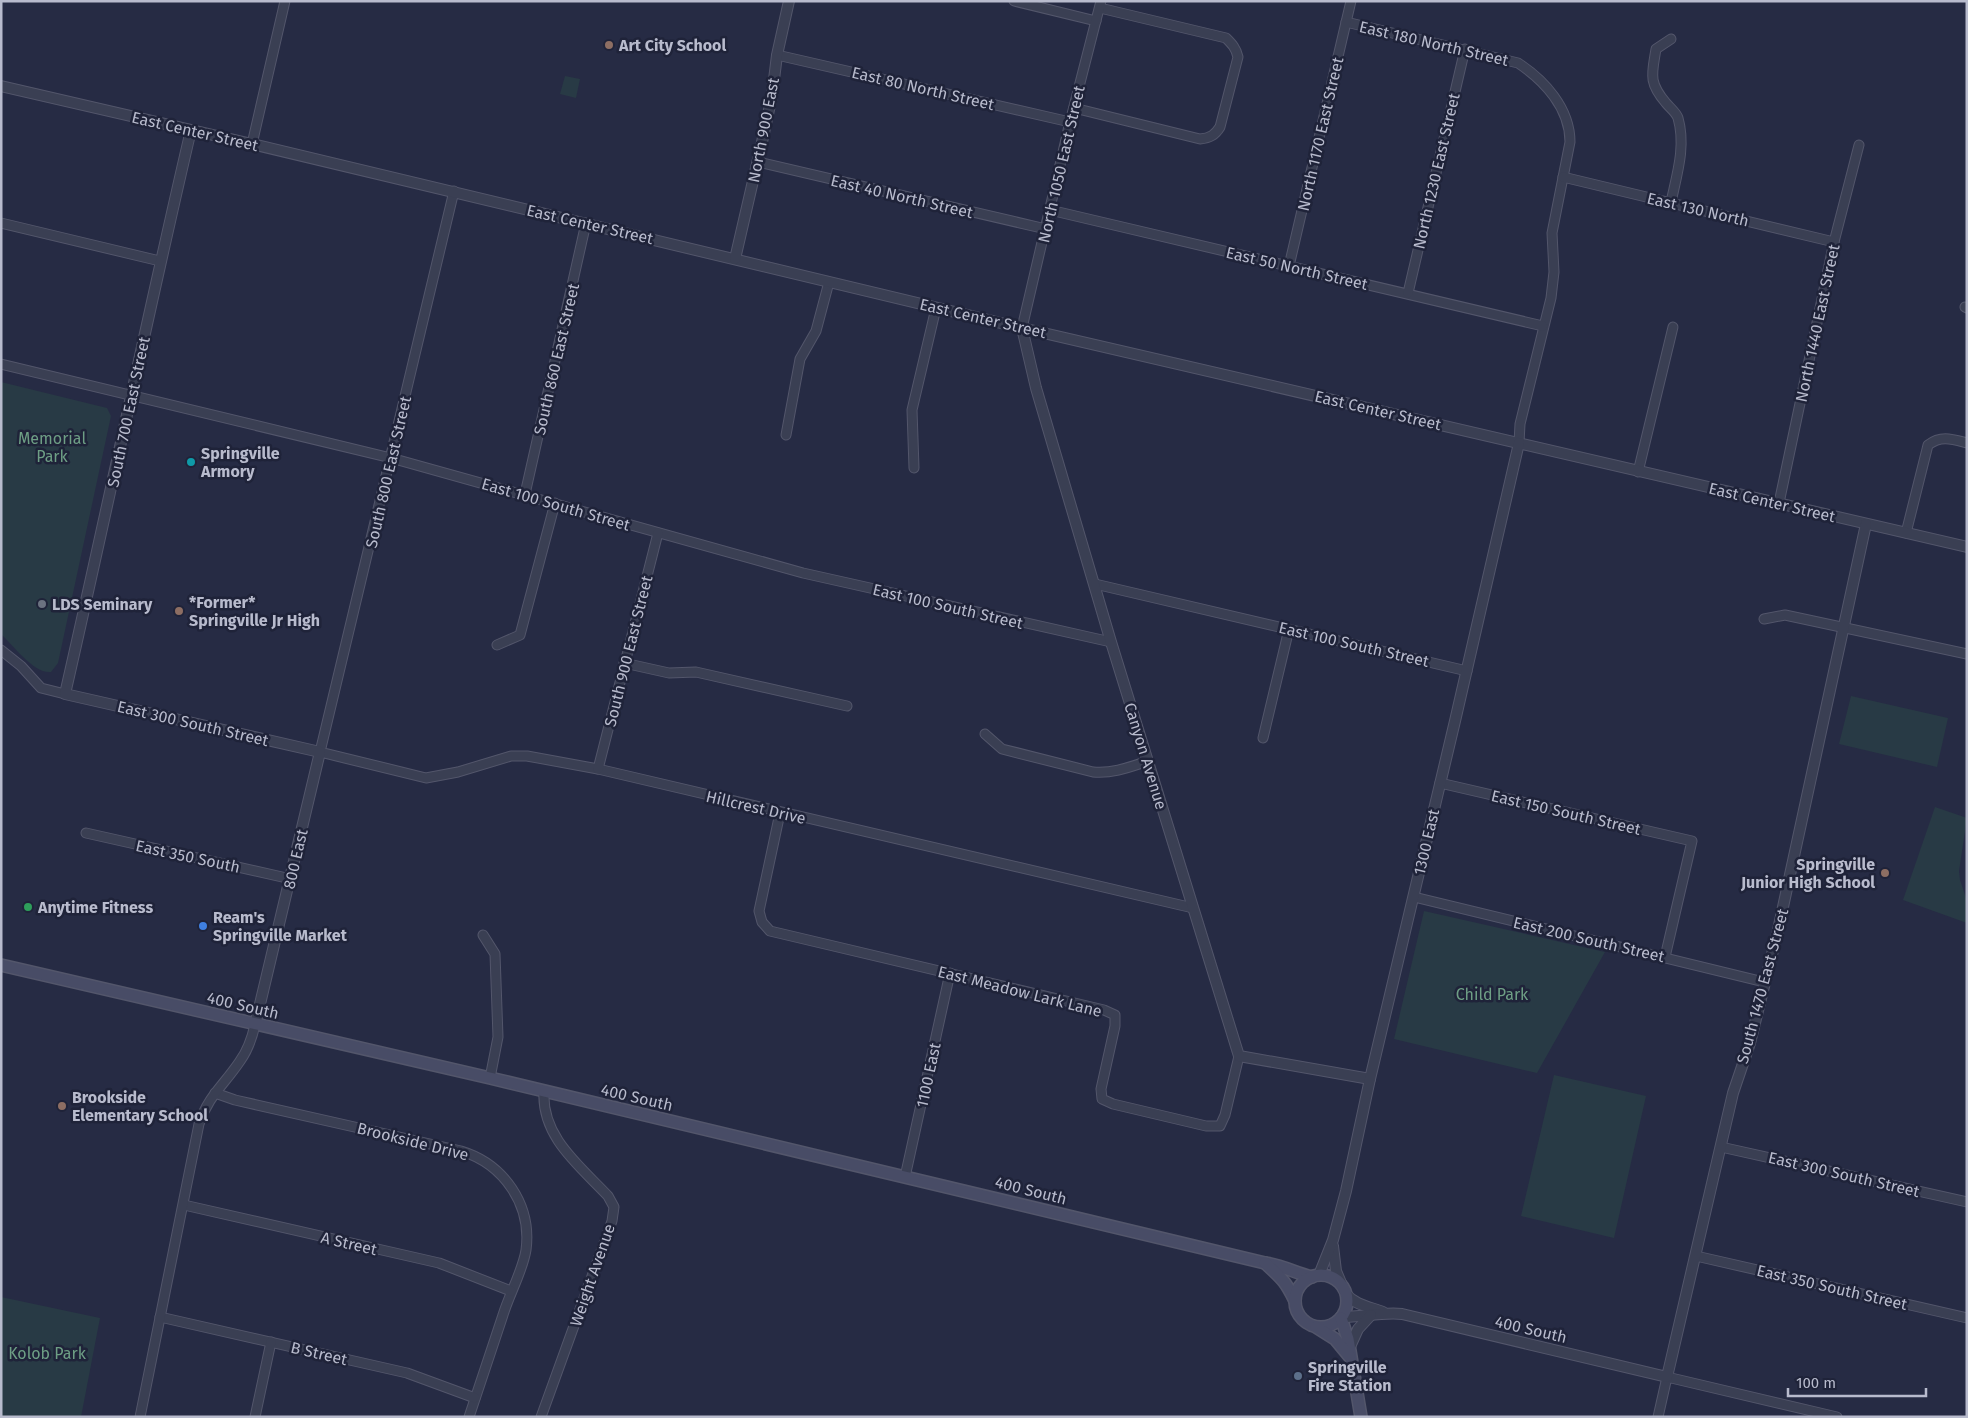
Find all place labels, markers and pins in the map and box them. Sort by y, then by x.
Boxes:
place label: Art City School [618,36,726,55]
marker: Art City School [603,39,615,51]
place label: Springville Armory [200,444,280,481]
marker: Springville Armory [185,456,197,468]
place label: *Former* Springville Jr High [189,593,320,630]
place label: LDS Seminary [52,595,153,614]
marker: LDS Seminary [36,598,48,610]
marker: *Former* Springville Jr High [173,605,185,617]
place label: Springville Junior High School [1740,855,1875,892]
marker: Springville Junior High School [1879,867,1891,879]
place label: Anytime Fitness [37,898,153,917]
marker: Anytime Fitness [22,901,34,913]
place label: Ream's Springville Market [213,908,348,945]
marker: Ream's Springville Market [197,920,209,932]
place label: Brookside Elementary School [72,1088,208,1125]
marker: Brookside Elementary School [56,1100,68,1112]
place label: Springville Fire Station [1308,1358,1392,1395]
marker: Springville Fire Station [1292,1370,1304,1382]

